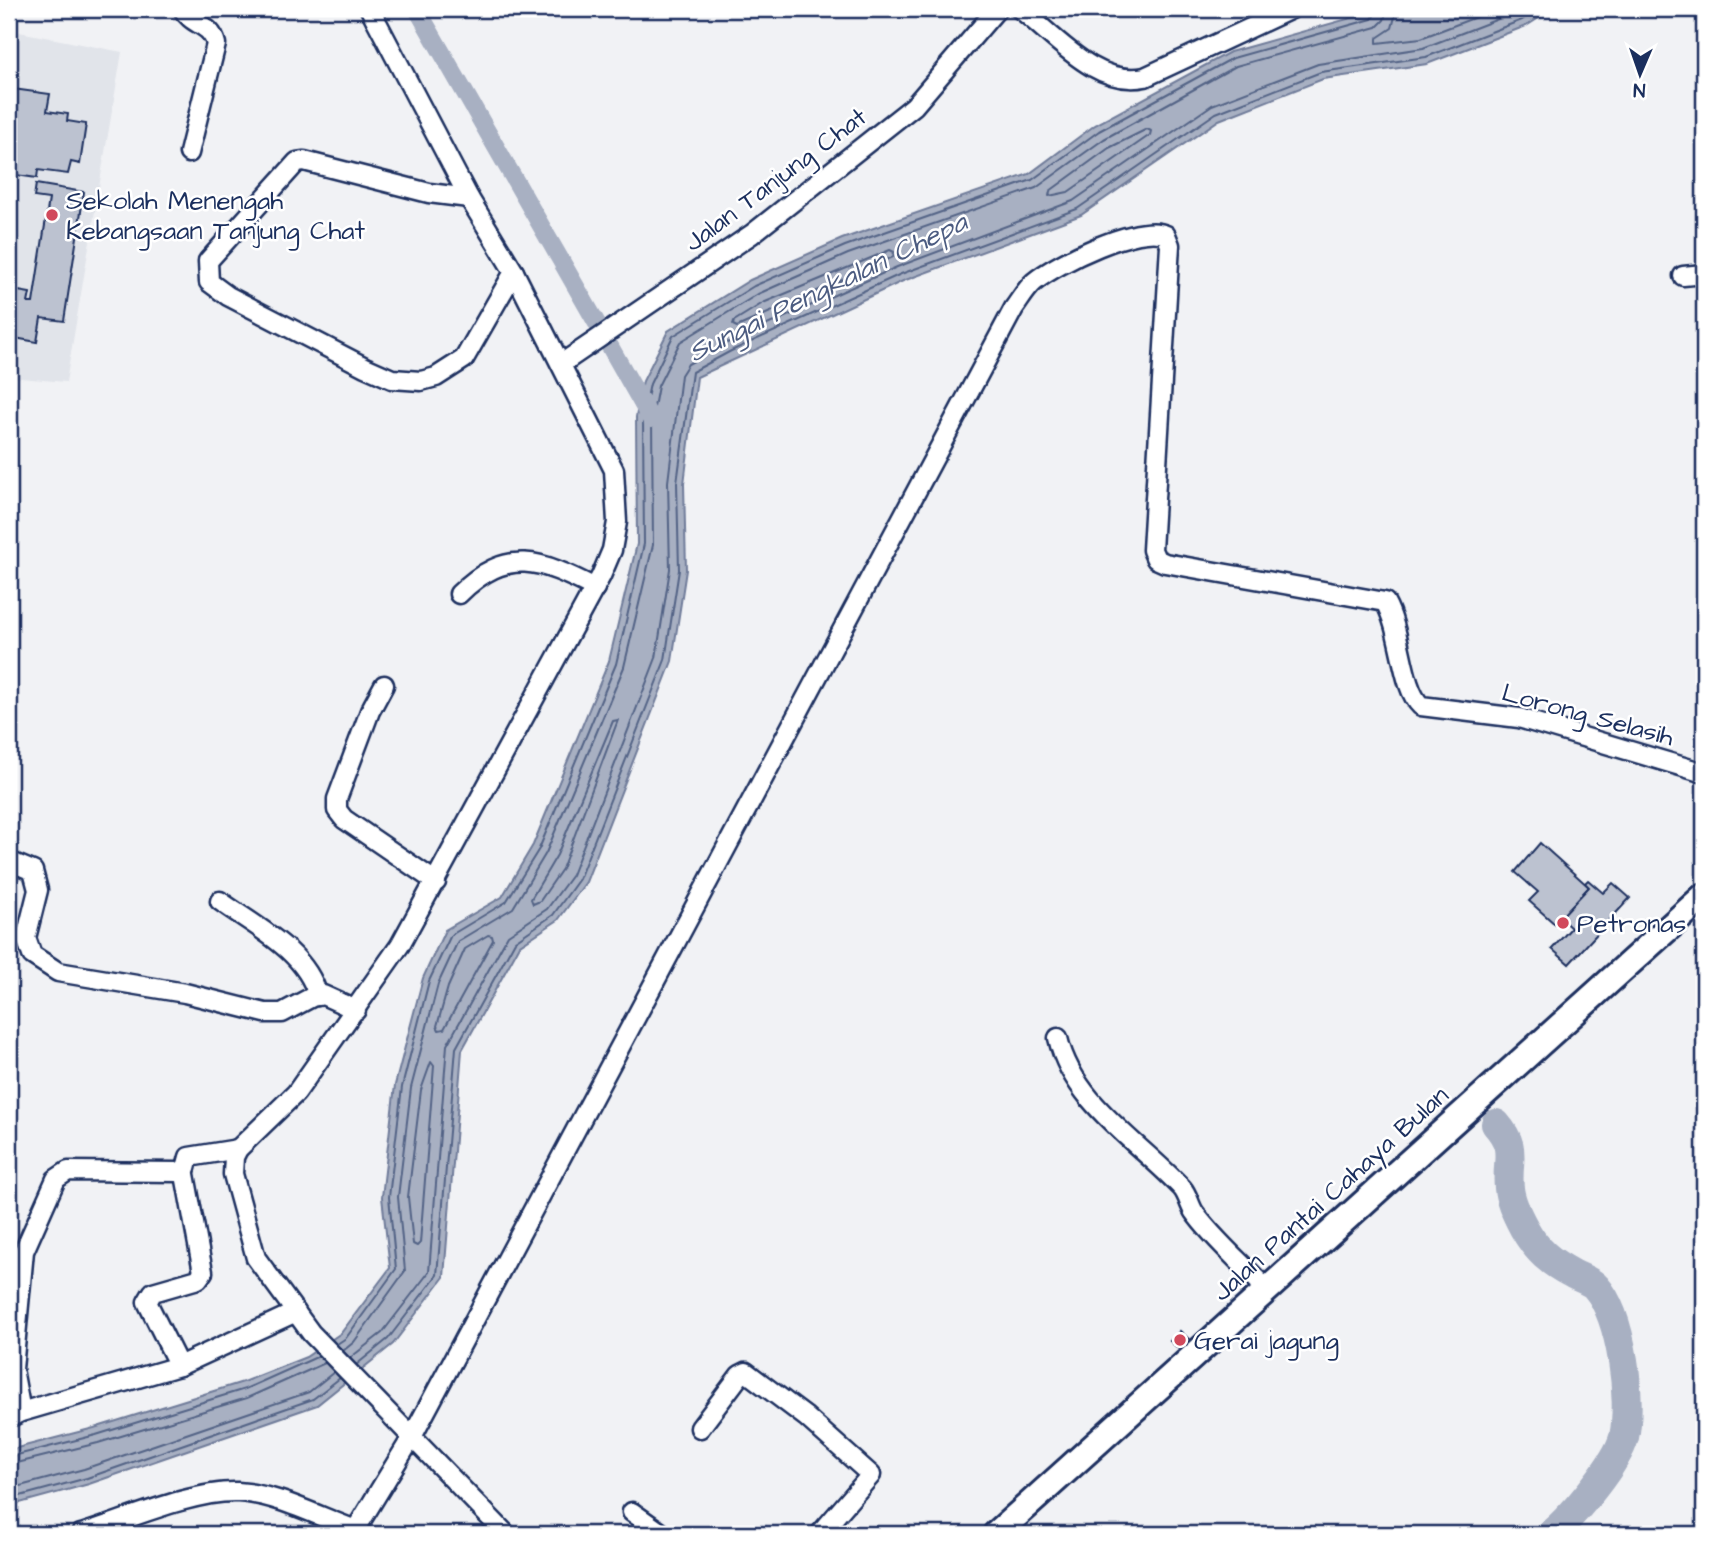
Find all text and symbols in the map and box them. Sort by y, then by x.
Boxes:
north arrow [1604,38,1674,108]
text: N [1633,76,1646,103]
street label: Jalan Tanjung Chat [677,99,876,262]
place label: Sekolah Menengah Kebangsaan Tanjung Chat [66,183,366,251]
water label: Sungai Pengkalan Chepa [682,202,976,373]
marker: Sekolah Menengah Kebangsaan Tanjung Chat [44,207,60,223]
street label: Lorong Selasih [1497,675,1678,757]
place label: Petronas [1577,906,1686,942]
marker: Petronas [1555,915,1571,931]
street label: Jalan Pantai Cahaya Bulan [1205,1078,1458,1311]
place label: Gerai jagung [1194,1323,1339,1361]
marker: Gerai jagung [1172,1332,1188,1348]

